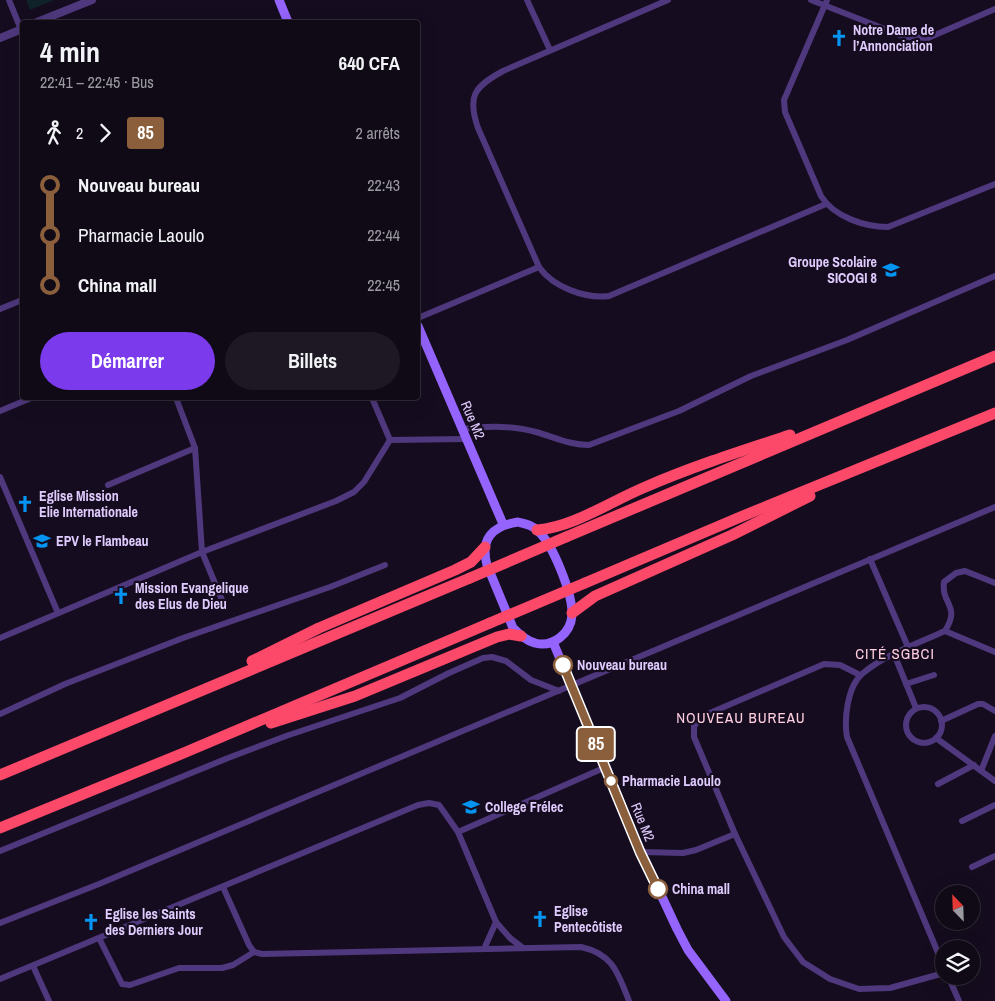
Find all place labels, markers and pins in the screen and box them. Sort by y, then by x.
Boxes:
place label: Notre Dame de l’Annonciation [853,21,934,55]
church icon: Notre Dame de l’Annonciation [829,28,849,48]
place label: Groupe Scolaire SICOGI 8 [788,253,877,287]
school or university icon: Groupe Scolaire SICOGI 8 [881,260,901,280]
place label: Eglise Mission Elie Internationale [39,487,138,521]
church icon: Eglise Mission Elie Internationale [15,494,35,514]
school or university icon: EPV le Flambeau [32,531,52,551]
place label: EPV le Flambeau [56,532,149,550]
place label: Mission Evangelique des Elus de Dieu [135,579,249,613]
church icon: Mission Evangelique des Elus de Dieu [111,586,131,606]
marker: Nouveau bureau [553,655,573,675]
place label: Nouveau bureau [577,656,667,674]
place label: Pharmacie Laoulo [622,772,721,790]
marker: Pharmacie Laoulo [604,774,618,788]
school or university icon: College Frélec [461,797,481,817]
place label: College Frélec [485,798,563,816]
marker: China mall [648,879,668,899]
place label: China mall [672,880,730,898]
place label: Eglise Pentecôtiste [554,902,622,936]
place label: Eglise les Saints des Derniers Jour [105,905,203,939]
church icon: Eglise Pentecôtiste [530,909,550,929]
church icon: Eglise les Saints des Derniers Jour [81,912,101,932]

